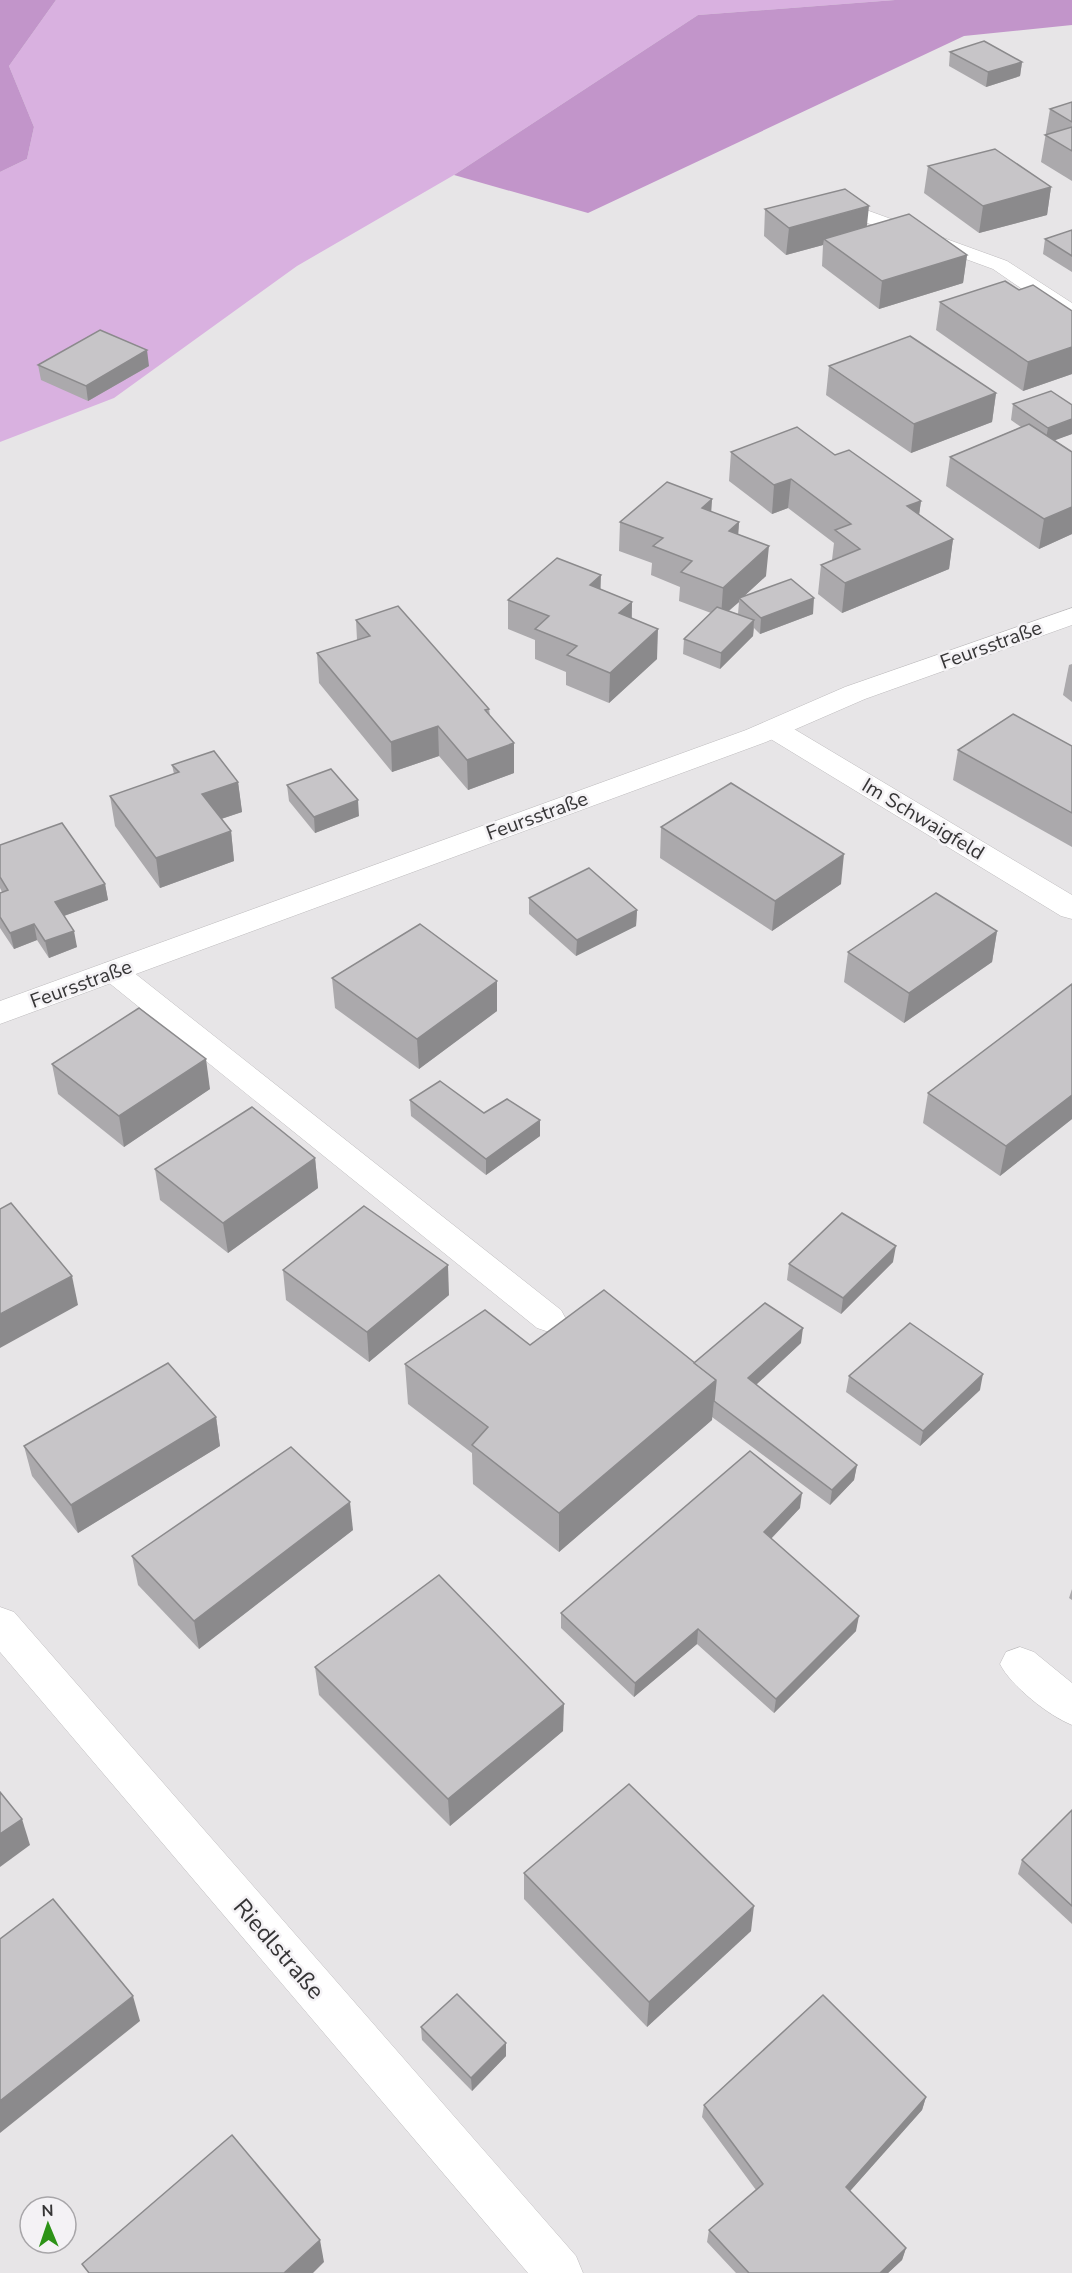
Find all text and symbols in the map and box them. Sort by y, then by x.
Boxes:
street label: Feursstraße [936,614,1046,676]
street label: Im Schwaigfeld [857,772,989,866]
street label: Feursstraße [482,785,592,847]
street label: Feursstraße [26,953,136,1015]
street label: Riedlstraße [226,1892,332,2006]
north arrow [18,2195,78,2255]
text: N [41,2200,54,2222]

